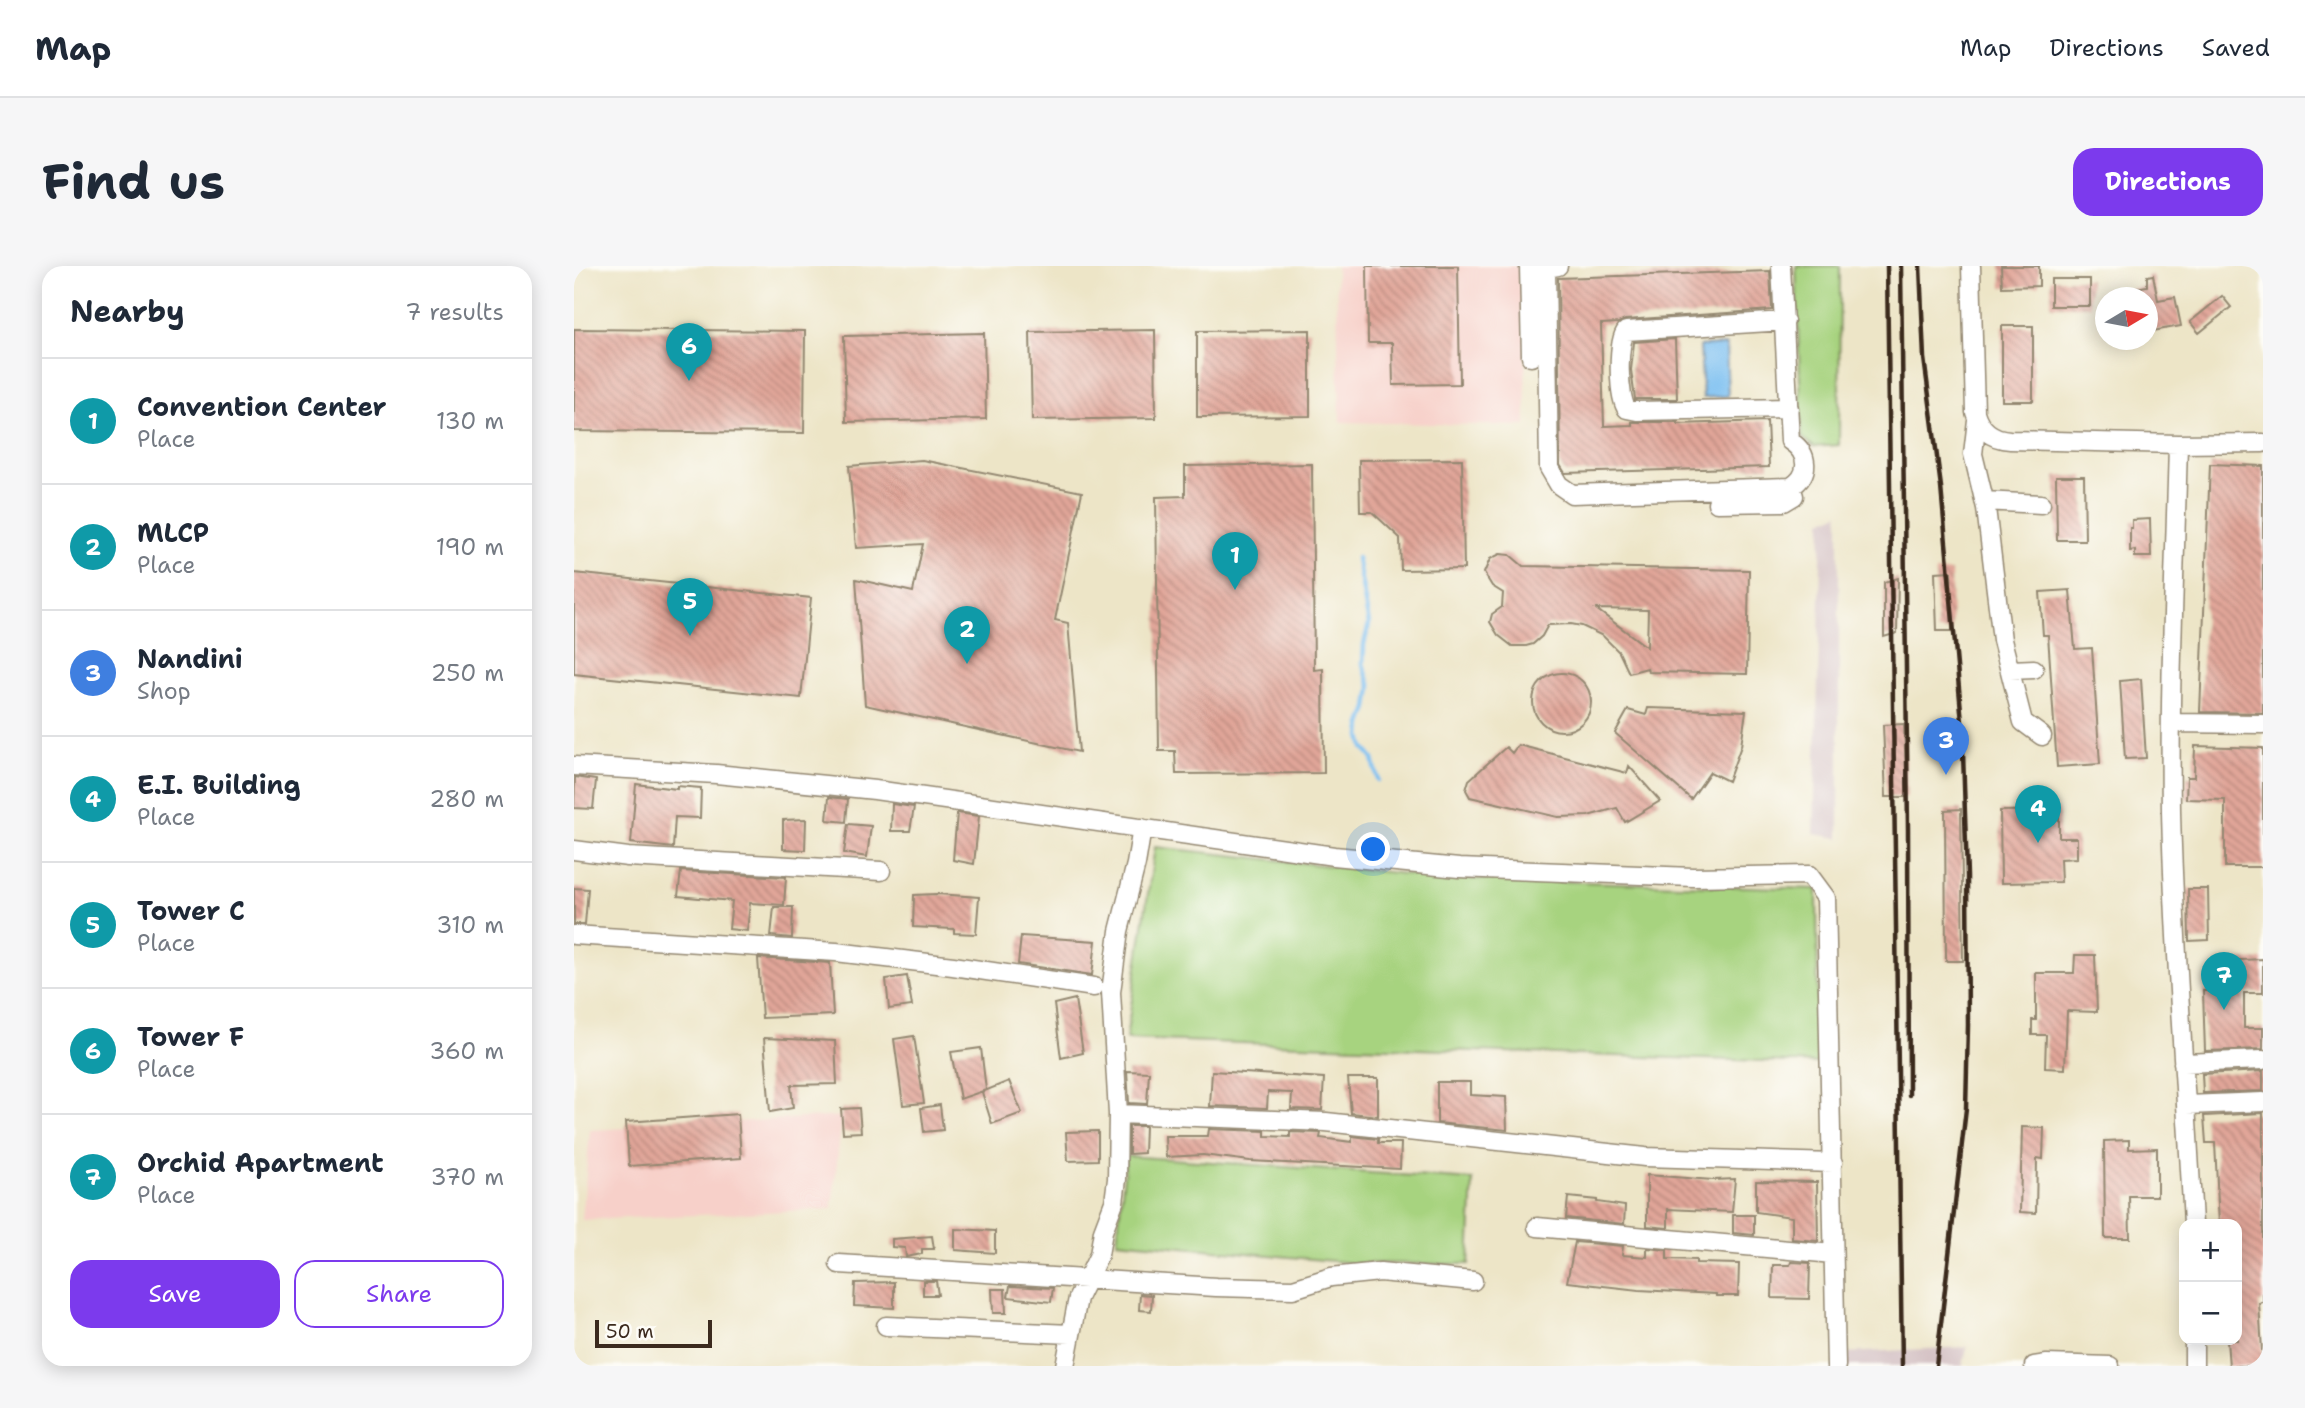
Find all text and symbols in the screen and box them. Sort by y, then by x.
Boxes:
text: Map [35,26,111,71]
text: Map [1960,32,2011,64]
text: Directions [2049,32,2164,64]
text: Saved [2202,32,2270,64]
button: Directions [2073,148,2263,216]
text: Find us [42,149,225,215]
north arrow [2095,287,2158,350]
text: Nearby [70,291,185,332]
text: 7 results [405,297,504,327]
pin: 6 [666,323,712,381]
text: Convention Center [137,389,387,424]
text: 1 [88,406,98,436]
text: 130 m [436,406,504,436]
text: Place [137,424,196,454]
text: MLCP [137,515,209,550]
text: 2 [85,532,101,562]
text: 190 m [436,532,504,562]
pin: 1 [1212,532,1258,590]
text: Place [137,550,196,580]
pin: 5 [667,578,713,636]
pin: 2 [944,606,990,664]
text: Nandini [137,641,243,676]
text: 3 [85,658,101,688]
text: 250 m [431,658,504,688]
text: Shop [137,676,191,706]
pin: 3 [1923,717,1969,775]
text: E.I. Building [137,767,301,802]
text: 4 [85,784,101,814]
text: 280 m [429,784,504,814]
pin: 4 [2015,785,2061,843]
text: Place [137,802,196,832]
your location [1356,832,1390,866]
text: Tower C [137,893,245,928]
text: 5 [86,910,100,940]
text: 310 m [436,910,504,940]
text: Place [137,928,196,958]
pin: 7 [2201,952,2247,1010]
text: Tower F [137,1019,244,1054]
text: 6 [85,1036,101,1066]
text: 360 m [429,1036,504,1066]
text: Place [137,1054,196,1084]
text: Orchid Apartment [137,1145,384,1180]
text: 7 [85,1162,101,1192]
text: 370 m [431,1162,504,1192]
text: Place [137,1180,196,1210]
map controls [2179,1219,2242,1345]
button: + [2179,1219,2242,1282]
button: Save [70,1260,280,1328]
button: Share [294,1260,504,1328]
button: − [2179,1282,2242,1345]
scale bar [595,1317,712,1349]
text: 50 m [606,1319,654,1344]

